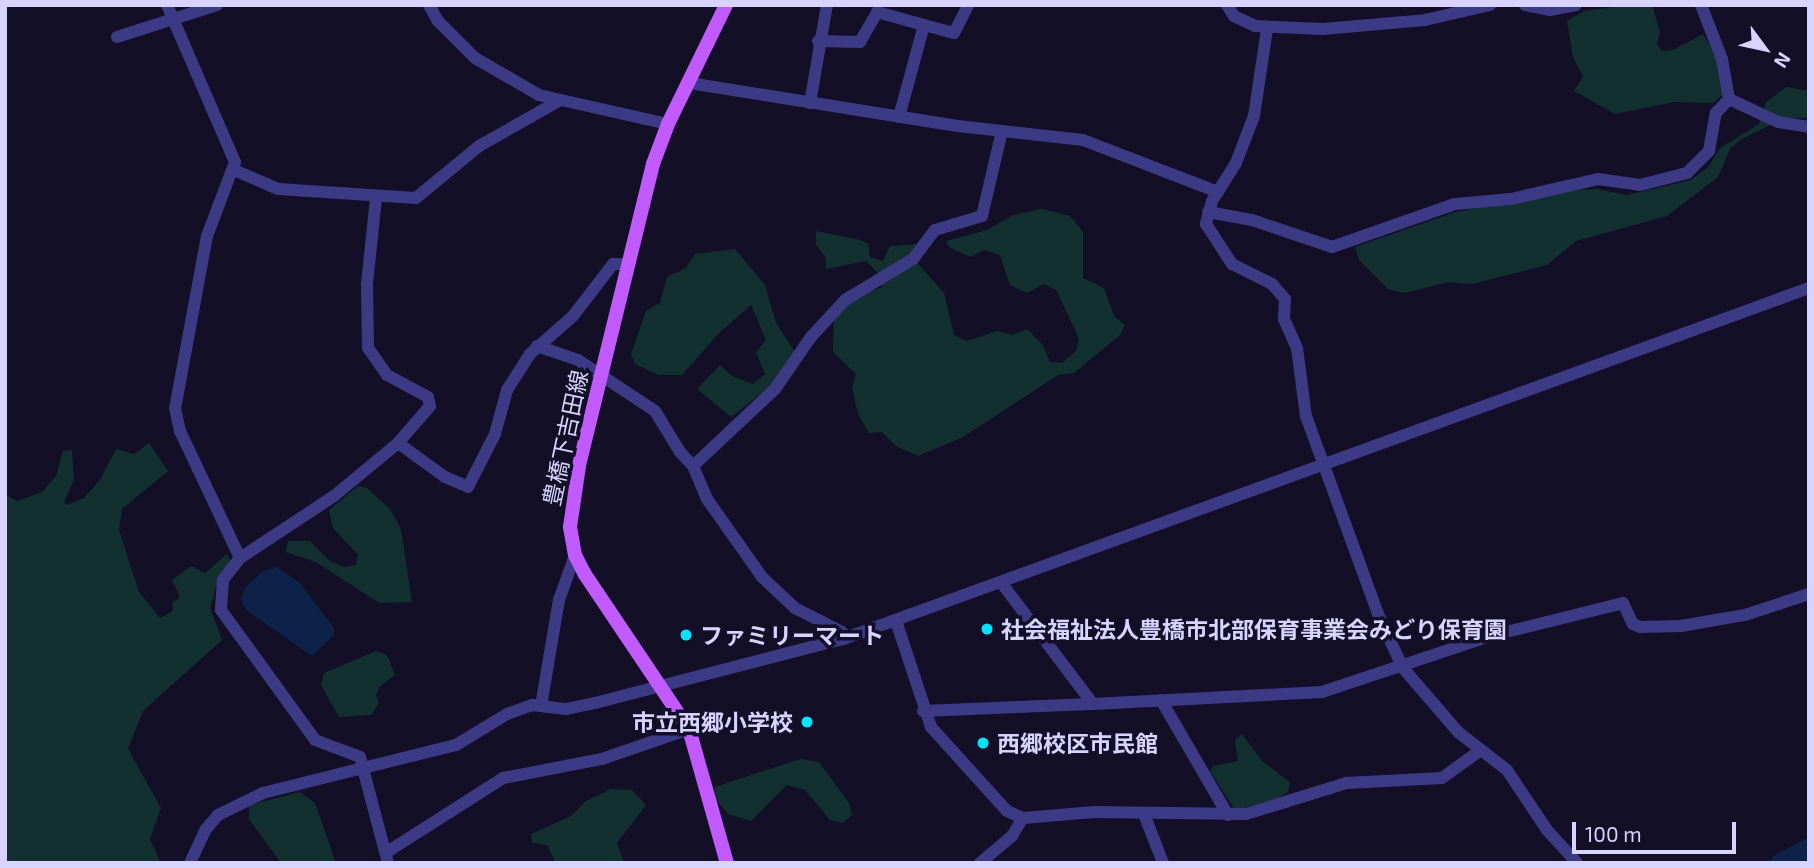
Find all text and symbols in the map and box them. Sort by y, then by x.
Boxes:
north arrow [1730,14,1800,84]
text: N [1770,49,1796,73]
street label: 豊橋下吉田線 [537,368,593,508]
place label: 社会福祉法人豊橋市北部保育事業会みどり保育園 [1001,615,1507,643]
place label: ファミリーマート [700,621,884,649]
marker: 社会福祉法人豊橋市北部保育事業会みどり保育園 [979,621,995,637]
marker: ファミリーマート [678,627,694,643]
place label: 市立西郷小学校 [632,708,793,736]
marker: 市立西郷小学校 [799,714,815,730]
place label: 西郷校区市民館 [997,729,1158,757]
marker: 西郷校区市民館 [975,735,991,751]
scale bar [1576,808,1741,852]
text: 100 m [1585,821,1642,846]

